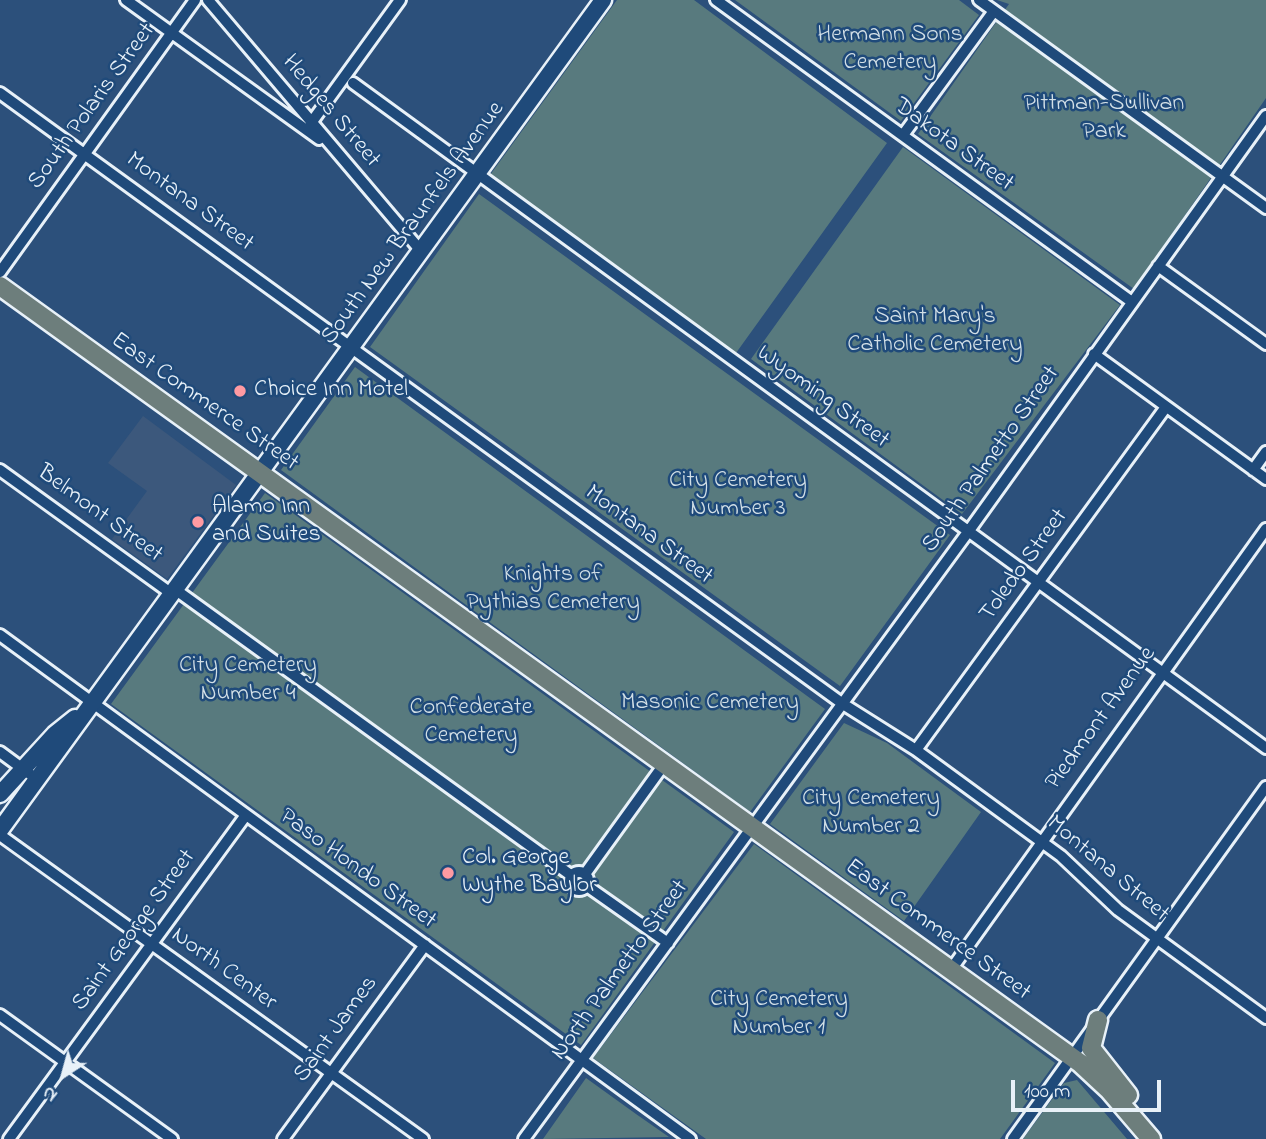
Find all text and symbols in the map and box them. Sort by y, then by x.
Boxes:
street label: South Polaris Street [23,18,163,196]
park label: Hermann Sons Cemetery [817,22,963,78]
street label: Hedges Street [274,50,386,174]
park label: Pittman-Sullivan Park [1024,91,1184,147]
street label: Dakota Street [887,93,1019,199]
street label: South New Braunfels Avenue [316,97,512,351]
street label: Montana Street [119,147,259,259]
park label: Saint Mary's Catholic Cemetery [847,304,1023,360]
street label: East Commerce Street [105,327,303,479]
street label: Wyoming Street [750,340,894,456]
street label: South Palmetto Street [917,361,1067,559]
place label: Choice Inn Motel [254,377,408,405]
marker: Choice Inn Motel [232,383,248,399]
street label: Belmont Street [31,460,167,570]
park label: City Cemetery Number 3 [669,468,807,524]
street label: Montana Street [578,480,718,592]
place label: Alamo Inn and Suites [212,494,321,550]
street label: Toledo Street [975,504,1075,628]
marker: Alamo Inn and Suites [190,514,206,530]
park label: Knights of Pythias Cemetery [466,562,640,618]
street label: Piedmont Avenue [1040,642,1164,796]
park label: City Cemetery Number 4 [179,653,317,709]
park label: Masonic Cemetery [621,690,799,718]
park label: Confederate Cemetery [410,695,532,751]
park label: City Cemetery Number 2 [802,786,940,842]
street label: Paso Hondo Street [273,803,441,937]
street label: Montana Street [1040,810,1174,930]
street label: Saint George Street [67,845,203,1017]
place label: Col. George Wythe Baylor [462,845,597,901]
street label: East Commerce Street [838,854,1036,1008]
marker: Col. George Wythe Baylor [440,865,456,881]
street label: North Palmetto Street [546,875,696,1067]
street label: North Center [165,922,281,1018]
street label: Saint James [289,971,385,1089]
park label: City Cemetery Number 1 [710,987,848,1043]
north arrow [28,1041,98,1111]
scale bar [1014,1066,1164,1110]
text: 100 m [1024,1077,1070,1107]
text: N [37,1079,63,1108]

